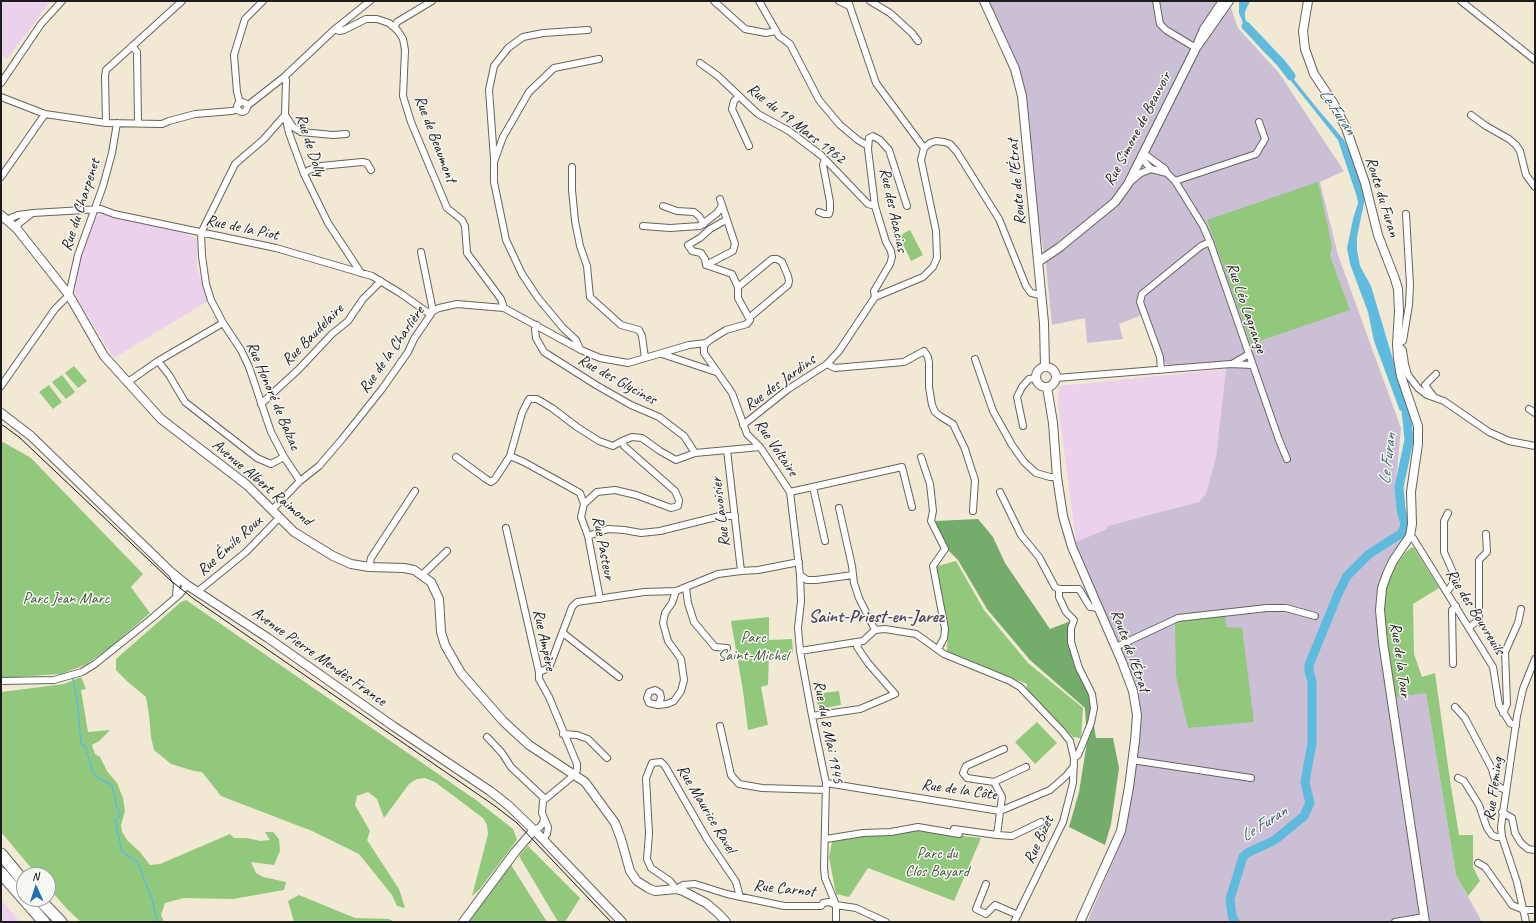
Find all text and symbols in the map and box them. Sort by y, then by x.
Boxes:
street label: Rue Simone de Beauvoir [1100,69,1176,189]
street label: Rue du 19 Mars 1962 [743,80,849,168]
water label: Le Furan [1314,85,1360,139]
street label: Rue de Beaumont [410,93,460,185]
street label: Rue de Dolly [291,111,329,179]
street label: Route de l'Étrat [1004,138,1030,226]
street label: Route du Furan [1361,155,1403,239]
street label: Rue du Charpenet [57,157,105,253]
street label: Rue des Acacias [875,166,911,254]
street label: Rue de la Piot [204,211,280,245]
street label: Rue Léo Lagrange [1222,260,1270,356]
street label: Rue Baudelaire [278,300,348,370]
street label: Rue de la Charlière [355,303,429,397]
street label: Rue Honoré de Balzac [241,339,305,453]
street label: Rue des Glycines [574,351,660,409]
street label: Rue des Jardins [741,351,819,415]
street label: Rue Voltaire [750,416,802,480]
water label: Le Furan [1375,432,1401,486]
street label: Avenue Albert Raimond [208,435,316,531]
street label: Rue Lavoisier [707,476,735,548]
street label: Rue Émile Roux [193,512,267,580]
street label: Rue Pasteur [587,515,619,581]
street label: Rue des Bouvreuils [1441,566,1509,658]
park label: Parc Jean Marc [23,589,109,609]
street label: Avenue Pierre Mendès France [248,603,390,711]
district label: Saint-Priest-en-Jarez [809,606,943,628]
street label: Route de l'Étrat [1106,607,1154,695]
street label: Rue Ampère [528,608,560,672]
street label: Rue de la Tour [1385,621,1415,699]
park label: Parc Saint-Michel [718,628,788,666]
street label: Rue du 8 Mai 1945 [809,679,847,785]
street label: Rue Fleming [1480,756,1508,822]
street label: Rue Maurice Ravel [672,762,740,856]
street label: Rue de la Côte [920,775,998,805]
water label: Le Furan [1237,801,1291,847]
street label: Rue Bizet [1020,813,1058,867]
park label: Parc du Clos Bayard [905,844,969,882]
north arrow [16,867,56,907]
text: N [32,869,39,883]
street label: Rue Carnot [752,876,816,902]

